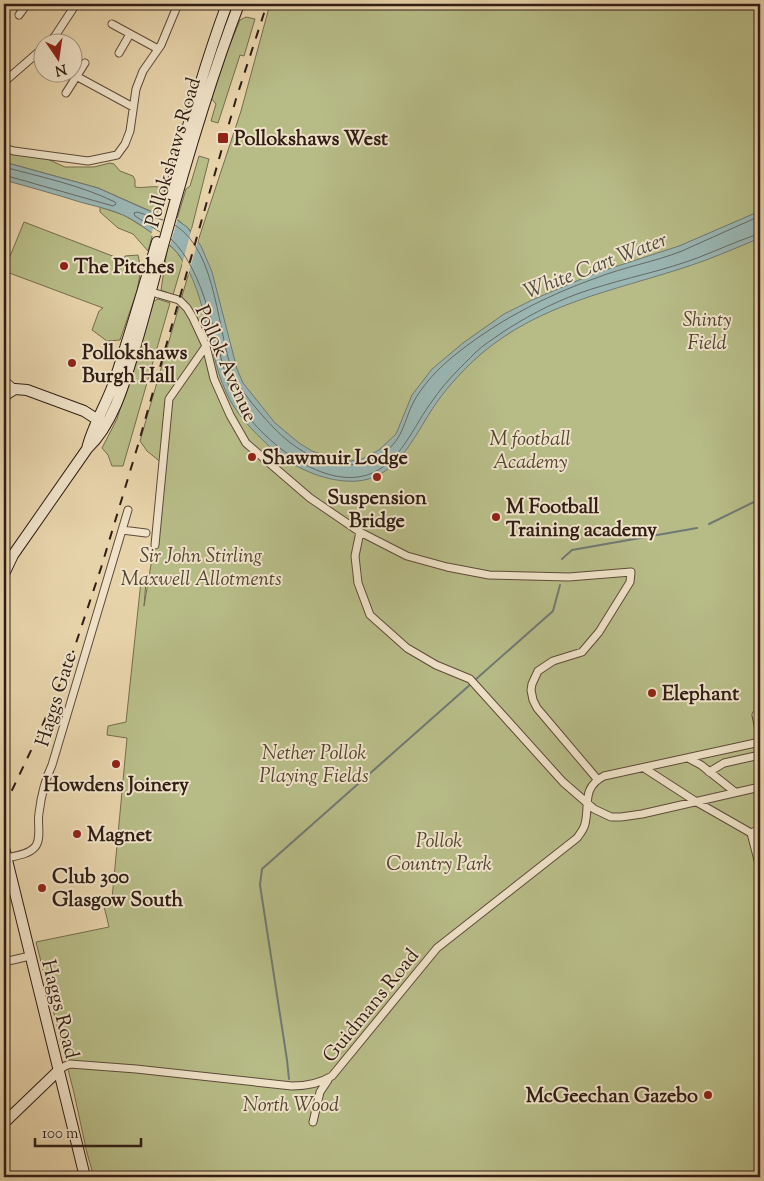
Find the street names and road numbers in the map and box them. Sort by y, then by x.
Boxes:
street label: Pollokshaws Road [139,74,210,231]
street label: Pollok Avenue [186,301,263,427]
street label: Haggs Gate [29,649,86,751]
street label: Guidmans Road [317,943,427,1070]
street label: Haggs Road [32,957,85,1062]

